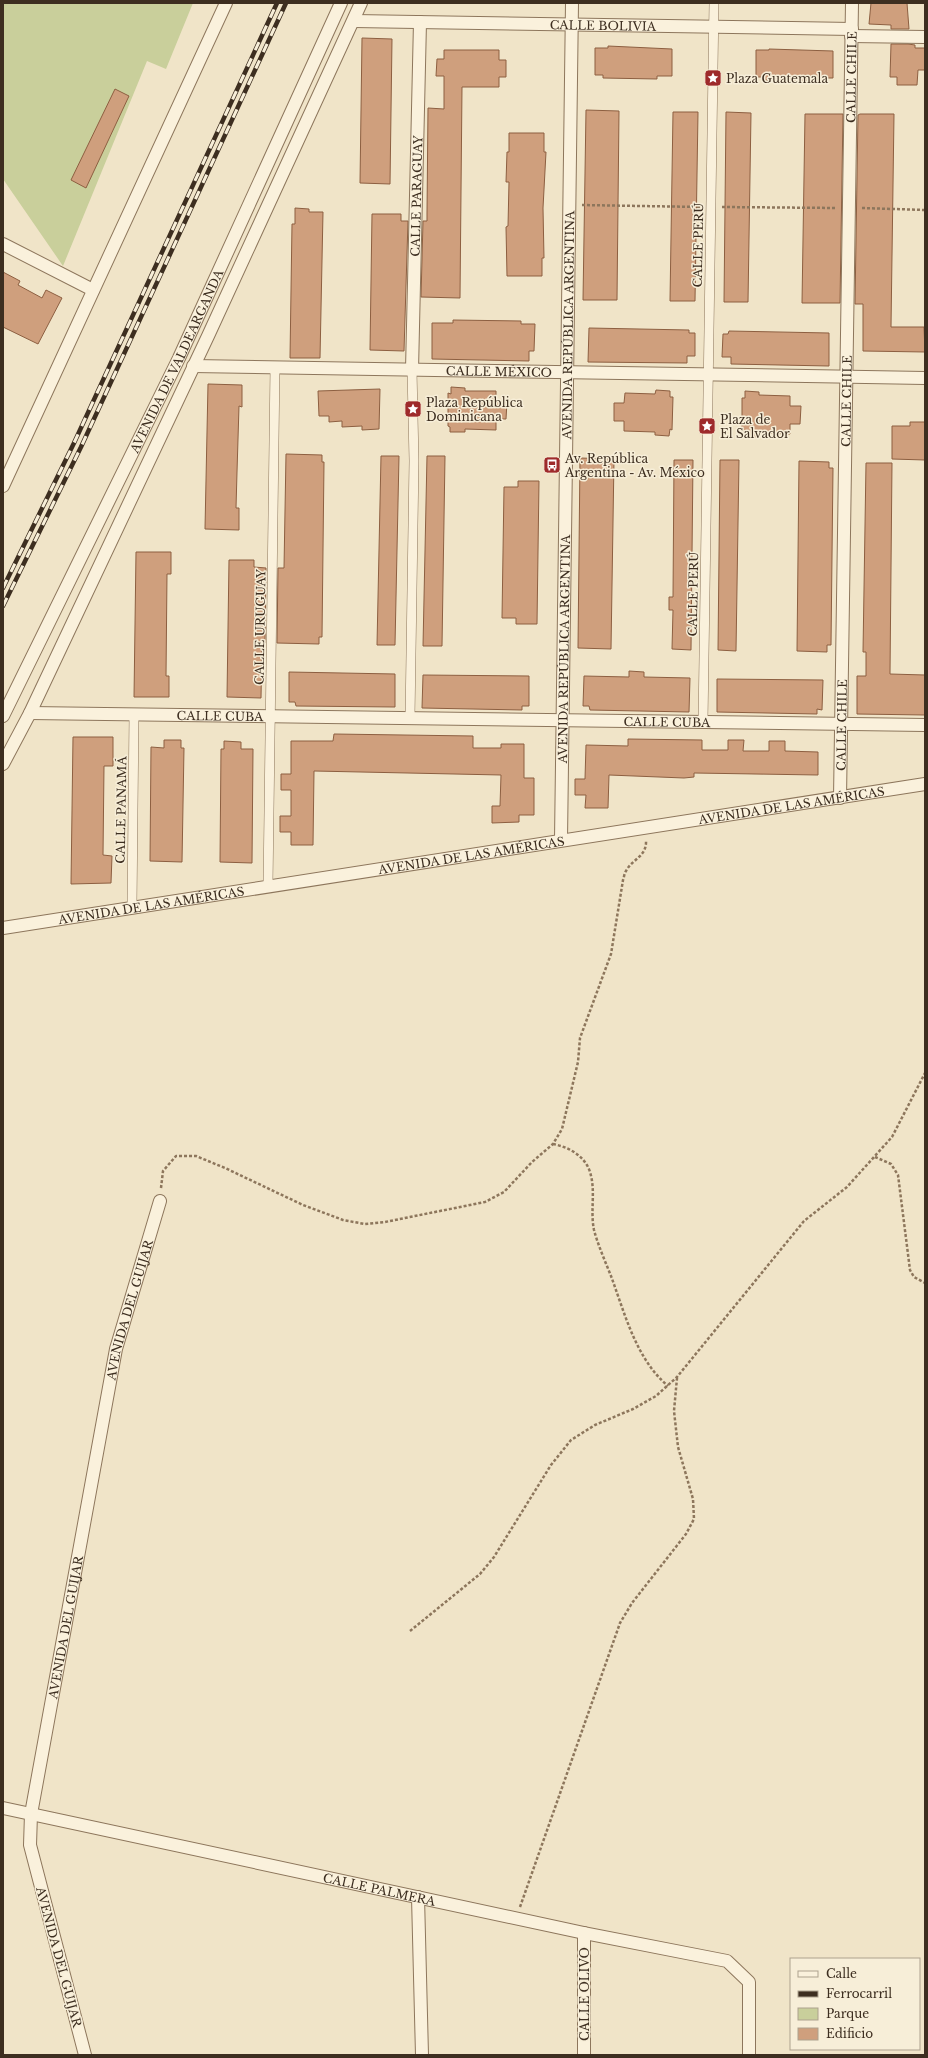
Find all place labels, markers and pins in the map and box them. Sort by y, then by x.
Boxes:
place icon: Plaza Guatemala [703,68,723,88]
place label: Plaza Guatemala [726,71,828,86]
place label: Plaza República Dominicana [426,395,523,424]
place icon: Plaza República Dominicana [403,399,423,419]
place label: Plaza de El Salvador [720,412,790,441]
place icon: Plaza de El Salvador [697,416,717,436]
place label: Av. República Argentina - Av. México [564,451,705,480]
bus stop icon: Av. República Argentina - Av. México [542,455,562,475]

